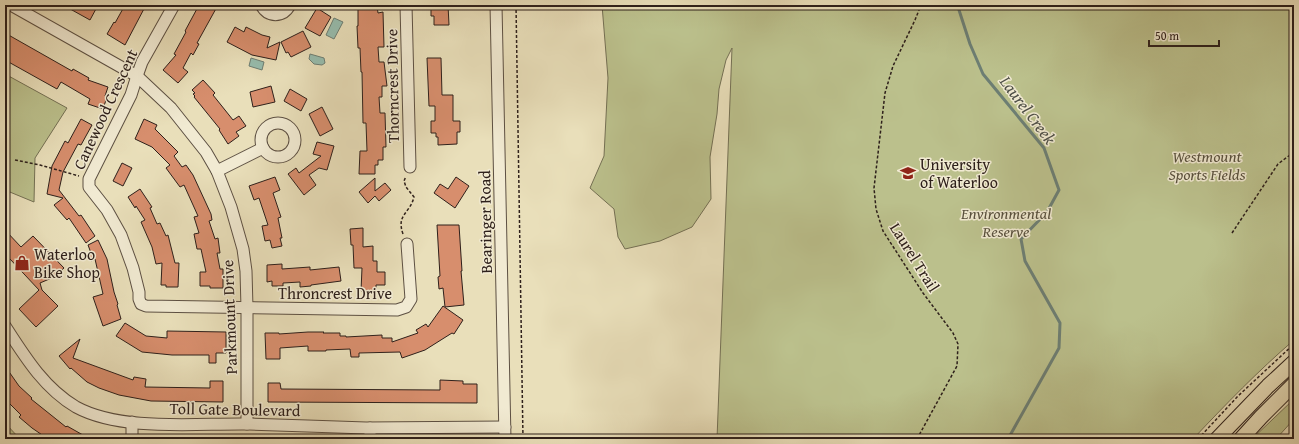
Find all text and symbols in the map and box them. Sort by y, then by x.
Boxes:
scale bar [1149,22,1219,48]
text: 50 m [1155,27,1179,44]
street label: Thorncrest Drive [379,29,405,143]
street label: Canewood Crescent [67,45,144,173]
water label: Laurel Creek [994,69,1063,150]
park label: Westmount Sports Fields [1169,144,1246,186]
place label: University of Waterloo [920,152,998,194]
school or university icon: University of Waterloo [899,164,917,182]
street label: Bearinger Road [472,170,498,274]
park label: Environmental Reserve [960,201,1051,243]
street label: Laurel Trail [884,218,946,297]
place label: Waterloo Bike Shop [34,242,100,284]
shop icon: Waterloo Bike Shop [13,254,31,272]
street label: Parkmount Drive [215,259,243,375]
street label: Throncrest Drive [278,281,392,305]
street label: Toll Gate Boulevard [169,396,301,422]

